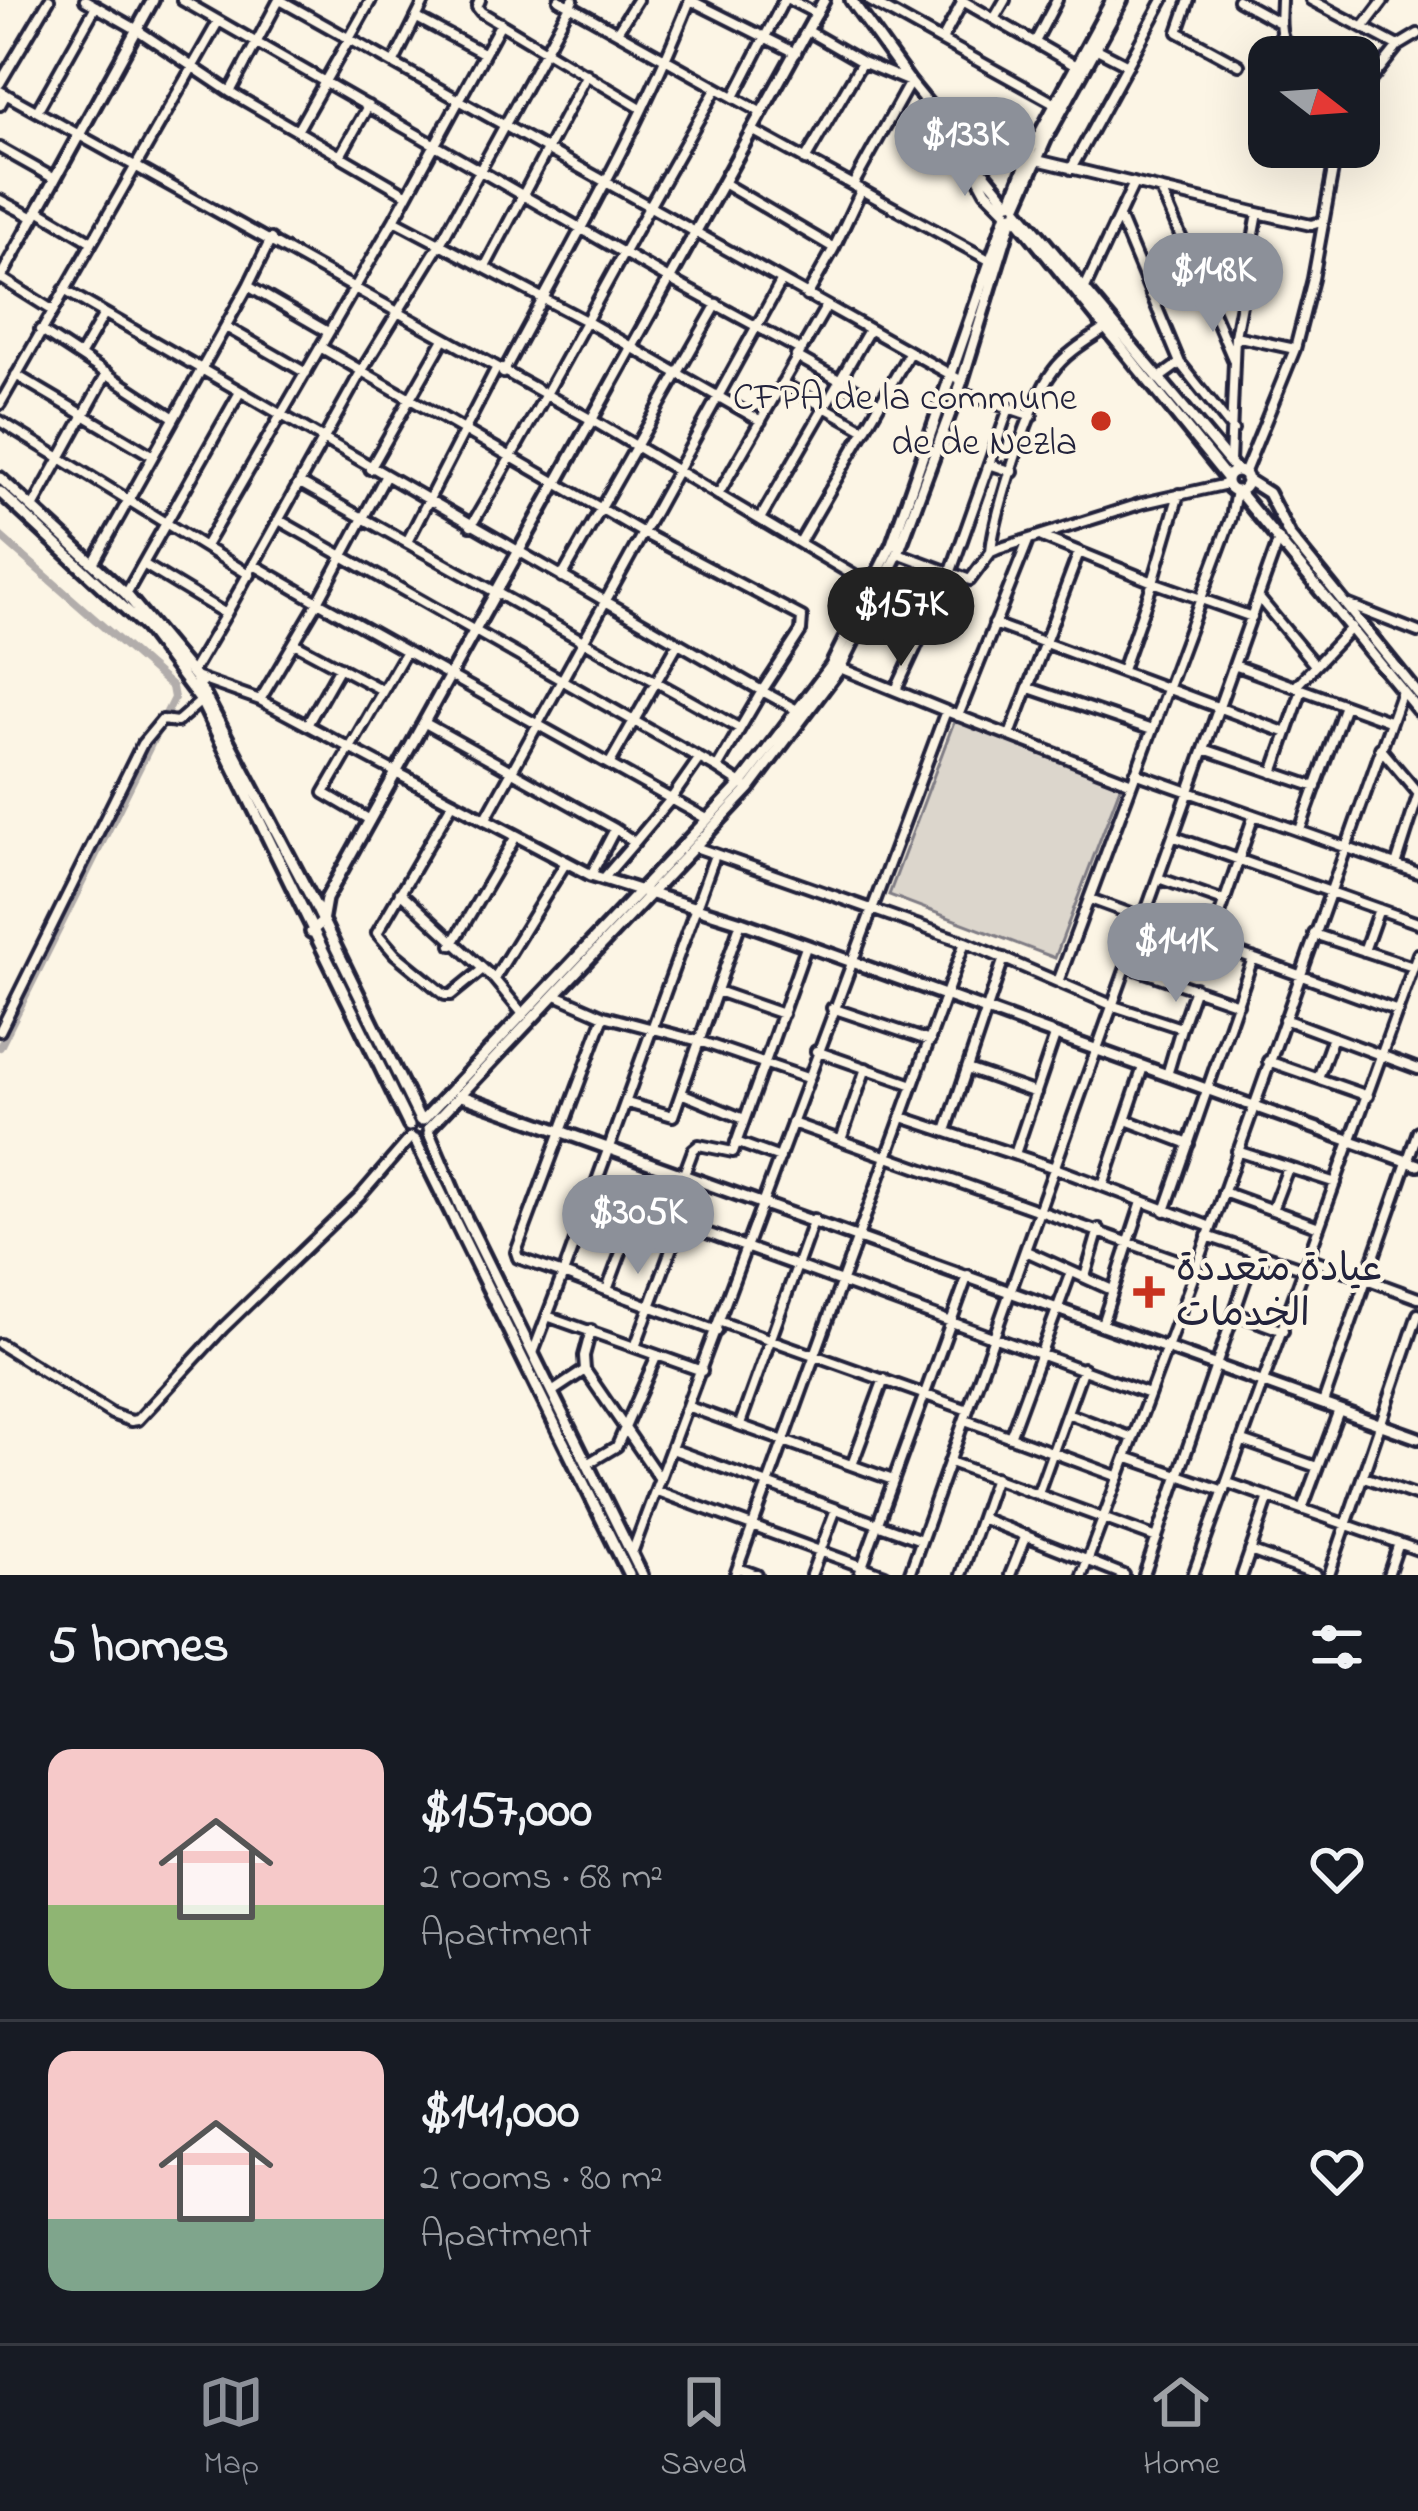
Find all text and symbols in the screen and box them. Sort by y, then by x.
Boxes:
north arrow [1248,36,1380,168]
map controls [1248,36,1380,168]
pin: $133K [881,97,1049,199]
text: $133K [921,107,1009,164]
pin: $148K [1129,233,1297,335]
text: $148K [1170,243,1256,300]
place label: CFPA de la commune de de Nezla [733,371,1078,473]
marker: CFPA de la commune de de Nezla [1088,408,1114,434]
pin: $157K [817,567,985,669]
text: $157K [854,577,948,634]
pin: $141K [1092,903,1260,1005]
text: $141K [1134,913,1218,970]
pin: $305K [554,1175,722,1277]
text: $305K [589,1185,687,1242]
place label: عيادة متعددة الخدمات [1176,1242,1382,1344]
marker: عيادة متعددة الخدمات [1133,1276,1165,1308]
text: 5 homes [48,1610,229,1685]
icon: filters [1304,1614,1370,1680]
text: $157,000 [420,1775,592,1850]
icon: home [144,1797,288,1941]
icon: heart [1304,1836,1370,1902]
text: 2 rooms · 68 m² [420,1850,663,1907]
text: Apartment [420,1907,592,1964]
text: $141,000 [420,2076,579,2151]
icon: home [144,2099,288,2243]
icon: heart [1304,2138,1370,2204]
text: 2 rooms · 80 m² [420,2151,663,2208]
text: Apartment [420,2208,592,2265]
tab: Map [198,2369,264,2489]
tab: Saved [661,2369,747,2489]
tab: Home [1143,2369,1220,2489]

